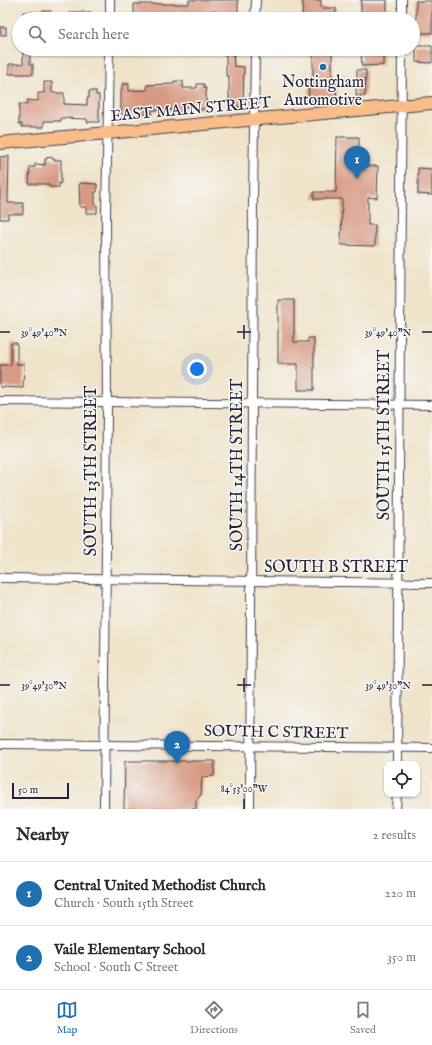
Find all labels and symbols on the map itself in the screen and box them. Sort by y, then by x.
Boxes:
marker: Nottingham Automotive [318,62,328,72]
place label: Nottingham Automotive [282,73,364,111]
street label: EAST MAIN STREET [110,93,272,127]
pin: 1 [344,146,370,179]
text: 39°49'40"N [21,327,68,340]
text: 39°49'40"N [365,327,412,340]
street label: SOUTH 15TH STREET [375,350,395,520]
your location [187,359,207,379]
street label: SOUTH 14TH STREET [228,378,248,551]
street label: SOUTH 13TH STREET [82,385,102,556]
street label: SOUTH B STREET [264,558,408,578]
text: 39°49'30"N [21,680,67,693]
text: 39°49'30"N [365,680,411,693]
street label: SOUTH C STREET [204,722,349,744]
pin: 2 [164,731,190,764]
scale bar [12,781,69,800]
text: 84°53'00"W [221,783,268,796]

